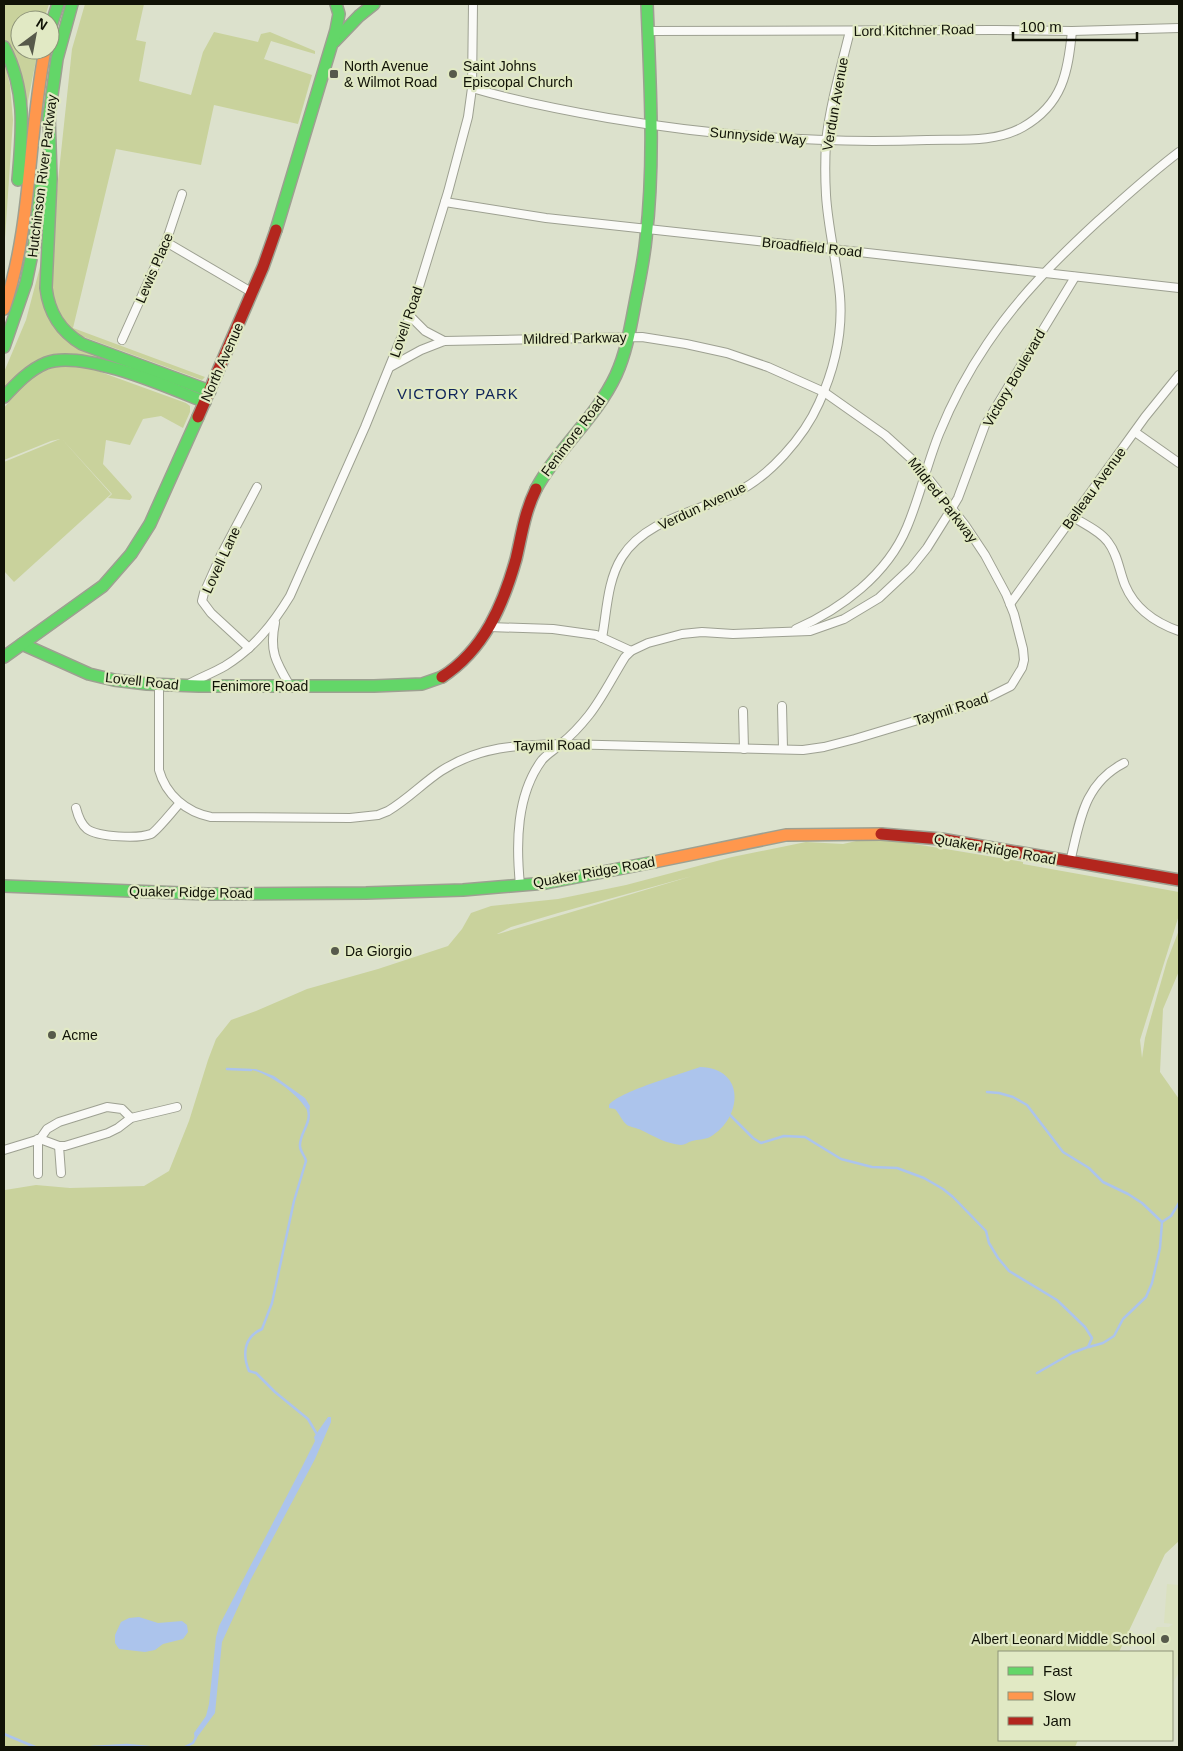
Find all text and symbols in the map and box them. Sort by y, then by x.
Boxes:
north arrow [10,10,60,60]
scale bar [1013,10,1137,42]
text: N [33,15,50,33]
text: 100 m [1020,18,1062,35]
street label: Lord Kitchner Road [854,21,974,39]
street label: Verdun Avenue [819,56,851,152]
place label: North Avenue & Wilmot Road [344,58,437,90]
place label: Saint Johns Episcopal Church [463,58,573,90]
marker: North Avenue & Wilmot Road [328,68,340,80]
marker: Saint Johns Episcopal Church [447,68,459,80]
street label: Hutchinson River Parkway [24,94,60,258]
street label: Sunnyside Way [709,124,807,148]
street label: Lewis Place [132,230,176,306]
street label: Broadfield Road [761,234,863,260]
street label: Lovell Road [386,284,426,360]
street label: North Avenue [197,320,247,404]
street label: Victory Boulevard [980,327,1048,429]
street label: Mildred Parkway [523,329,627,347]
district label: VICTORY PARK [397,385,519,402]
street label: Fenimore Road [538,393,608,479]
street label: Belleau Avenue [1059,444,1129,532]
street label: Mildred Parkway [905,454,981,546]
street label: Verdun Avenue [656,479,748,533]
street label: Lovell Lane [199,524,243,596]
street label: Lovell Road [104,669,180,693]
street label: Fenimore Road [212,678,308,694]
street label: Taymil Road [912,689,990,729]
street label: Taymil Road [513,736,591,754]
street label: Quaker Ridge Road [933,830,1057,868]
street label: Quaker Ridge Road [532,853,656,891]
street label: Quaker Ridge Road [129,883,253,901]
place label: Da Giorgio [345,943,412,959]
marker: Da Giorgio [329,945,341,957]
place label: Acme [62,1027,98,1043]
marker: Acme [46,1029,58,1041]
place label: Albert Leonard Middle School [971,1631,1155,1647]
marker: Albert Leonard Middle School [1159,1633,1171,1645]
legend [998,1651,1173,1741]
text: Fast [1043,1662,1073,1679]
text: Slow [1043,1687,1076,1704]
text: Jam [1043,1712,1071,1729]

